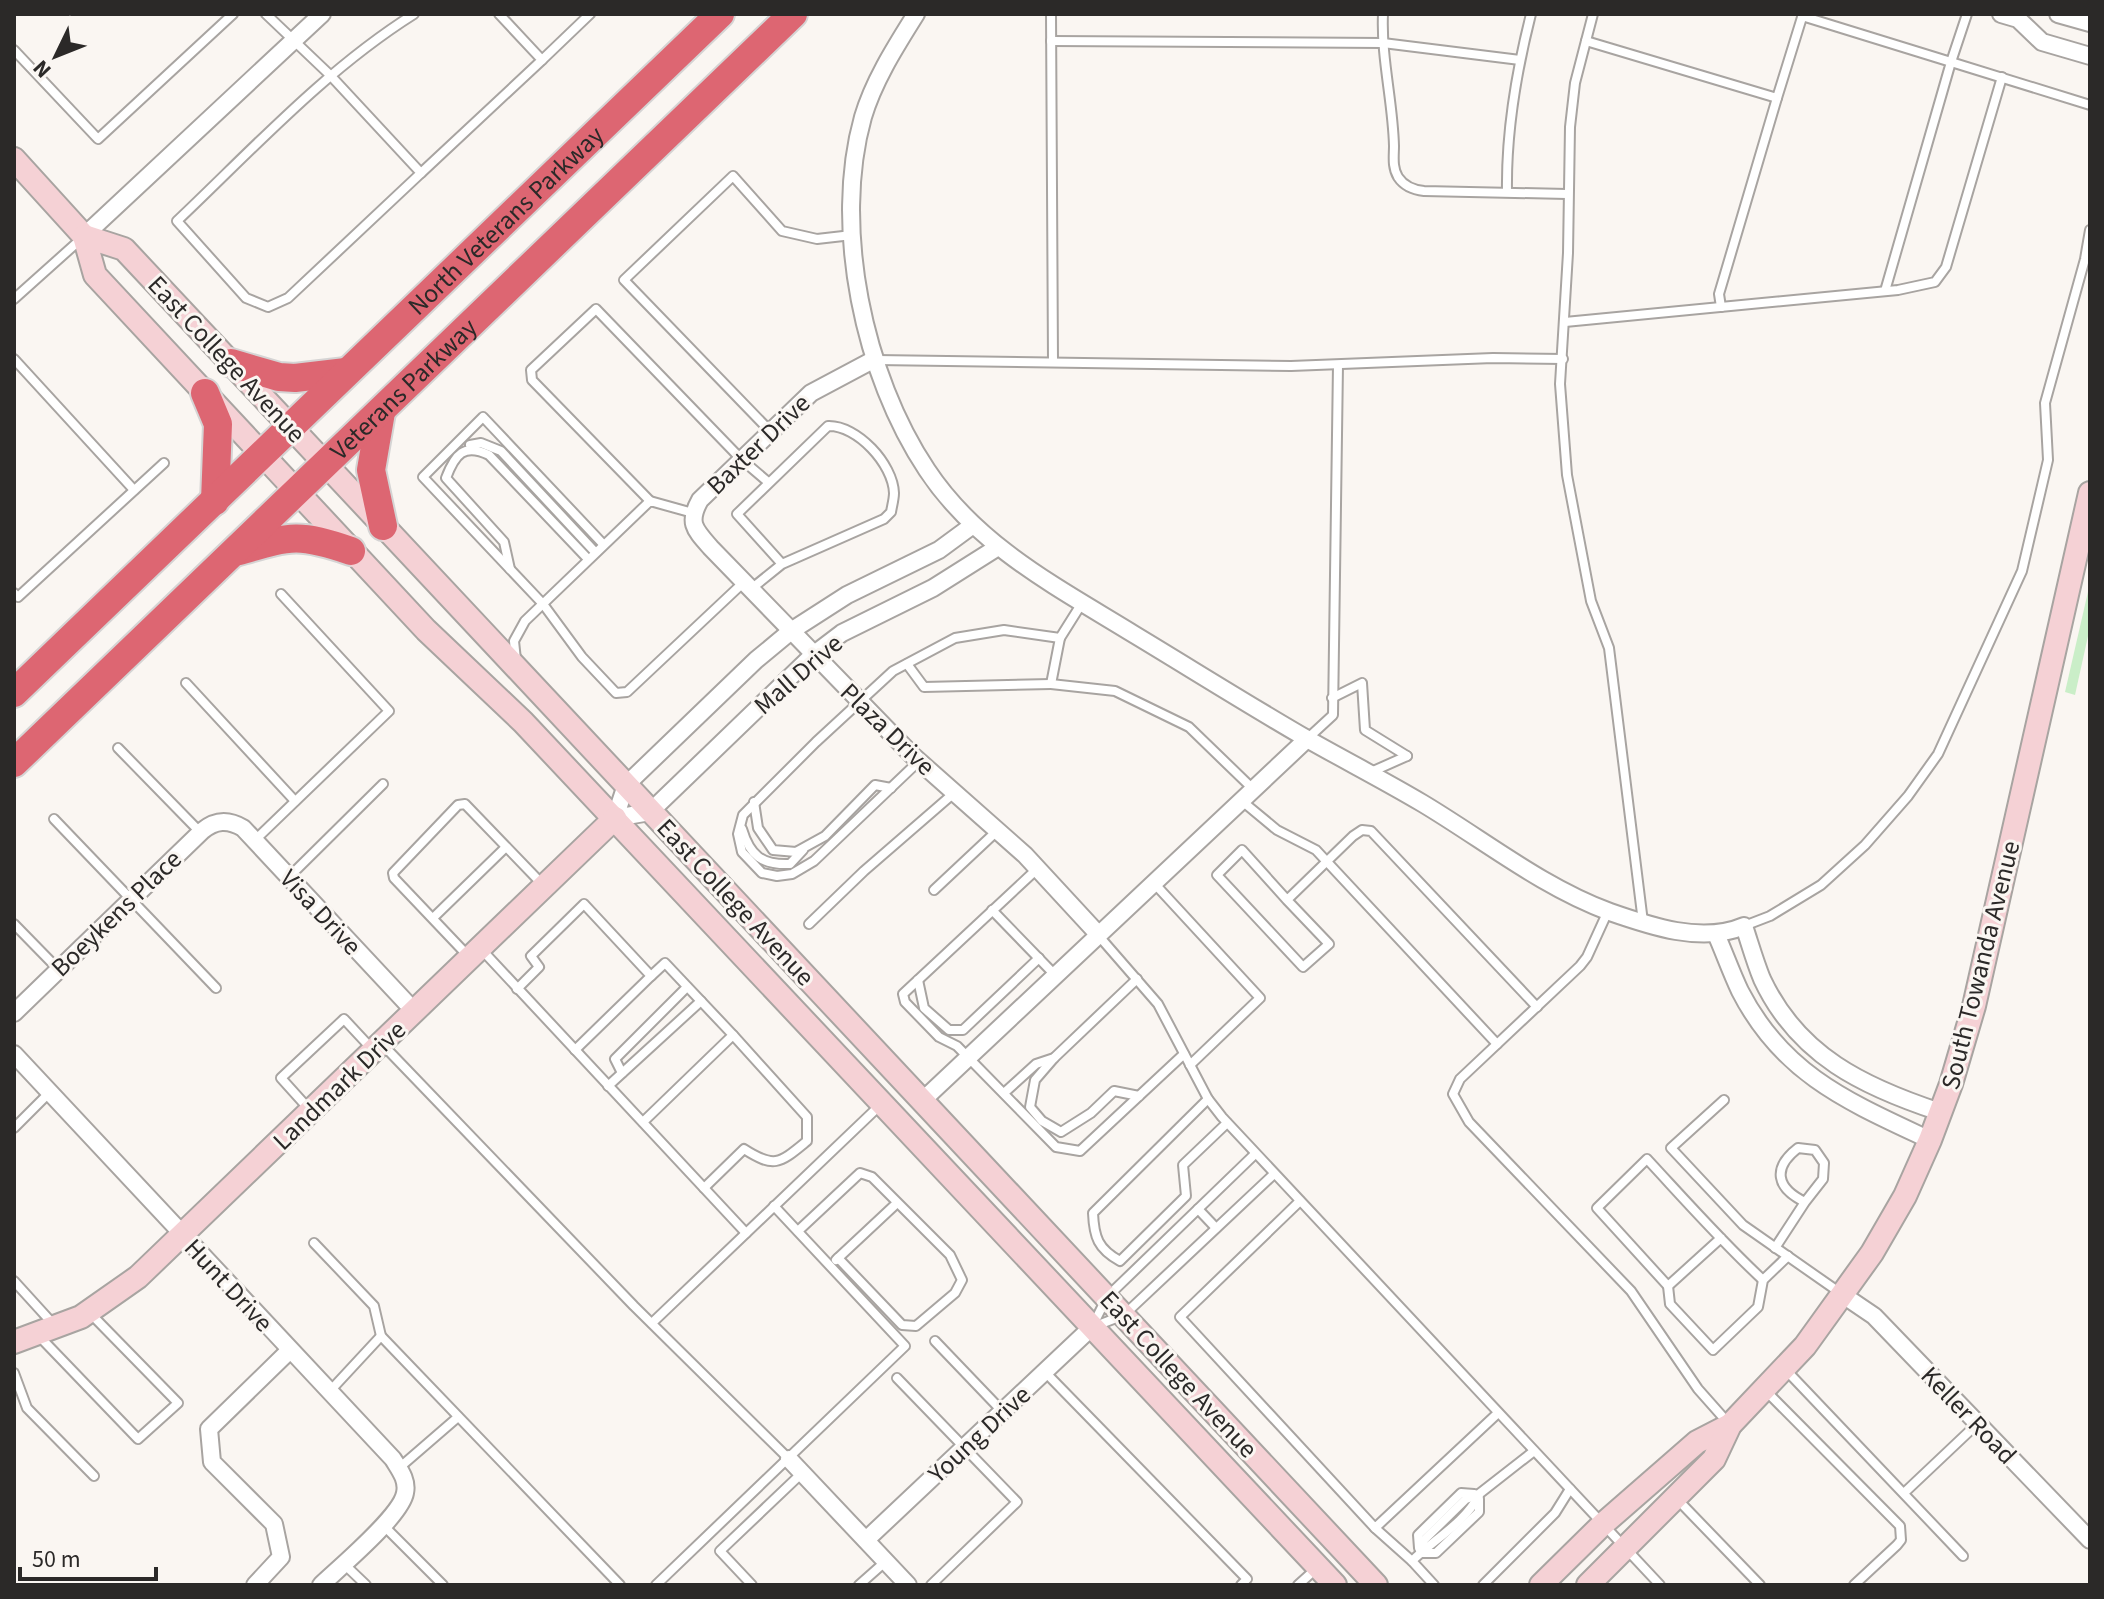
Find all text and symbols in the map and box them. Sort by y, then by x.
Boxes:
north arrow [16,16,96,96]
text: N [25,53,59,85]
street label: North Veterans Parkway [400,117,612,324]
street label: East College Avenue [139,267,314,451]
street label: Veterans Parkway [322,309,485,469]
street label: Baxter Drive [698,385,818,503]
street label: Mall Drive [746,625,851,723]
street label: Plaza Drive [832,675,944,784]
street label: East College Avenue [648,810,823,994]
street label: South Towanda Avenue [1932,837,2029,1093]
street label: Boeykens Place [43,841,190,985]
street label: Visa Drive [271,861,370,963]
street label: Landmark Drive [264,1012,414,1159]
street label: Hunt Drive [176,1230,282,1340]
street label: East College Avenue [1091,1282,1266,1466]
street label: Keller Road [1912,1358,2025,1473]
street label: Young Drive [919,1377,1039,1492]
scale bar [20,1531,156,1581]
text: 50 m [32,1542,81,1577]

